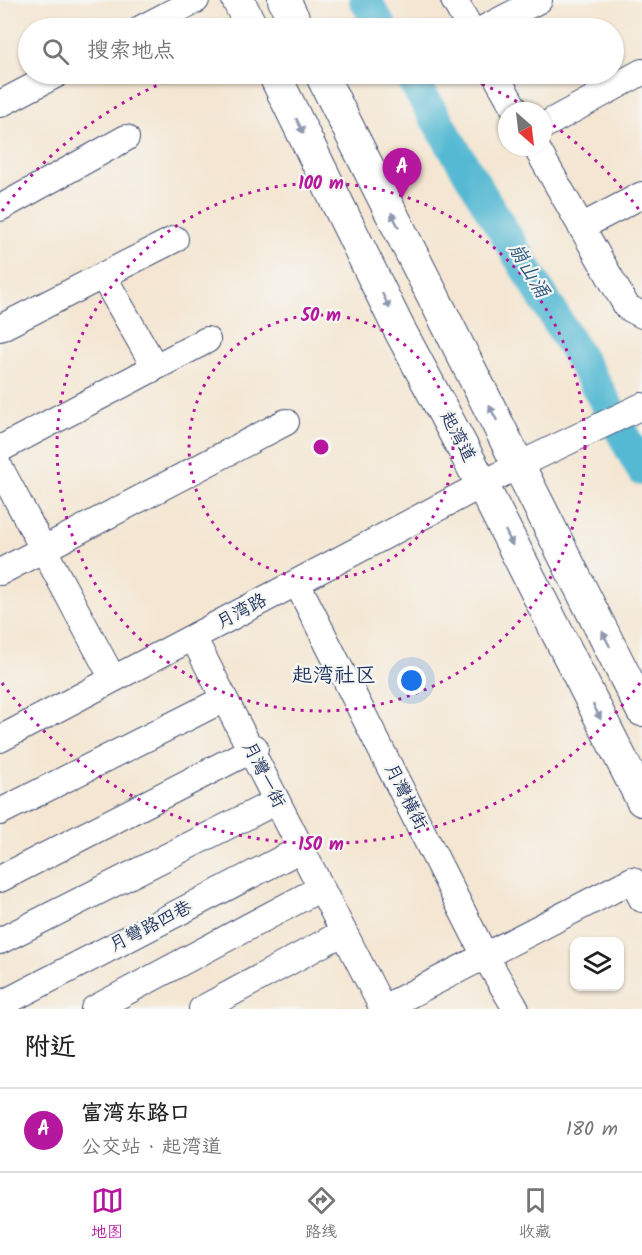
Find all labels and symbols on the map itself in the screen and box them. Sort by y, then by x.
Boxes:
north arrow [498,102,552,156]
one-way arrow [295,117,305,135]
pin: A [382,148,422,198]
text: 100 m [298,170,344,199]
one-way arrow [390,212,400,229]
water label: 崩山涌 [499,237,558,306]
one-way arrow [381,293,390,310]
text: 50 m [300,302,341,331]
one-way arrow [488,404,498,422]
street label: 起湾道 [432,406,482,468]
centre of rings [311,437,331,457]
one-way arrow [504,530,513,547]
street label: 月湾路 [211,587,273,637]
one-way arrow [602,630,611,647]
district label: 起湾社区 [292,660,376,693]
your location [397,666,426,695]
one-way arrow [592,704,602,721]
street label: 月灣一街 [234,736,292,814]
street label: 月灣橫街 [376,758,434,836]
text: 150 m [298,831,344,860]
street label: 月彎路四巷 [104,894,198,960]

